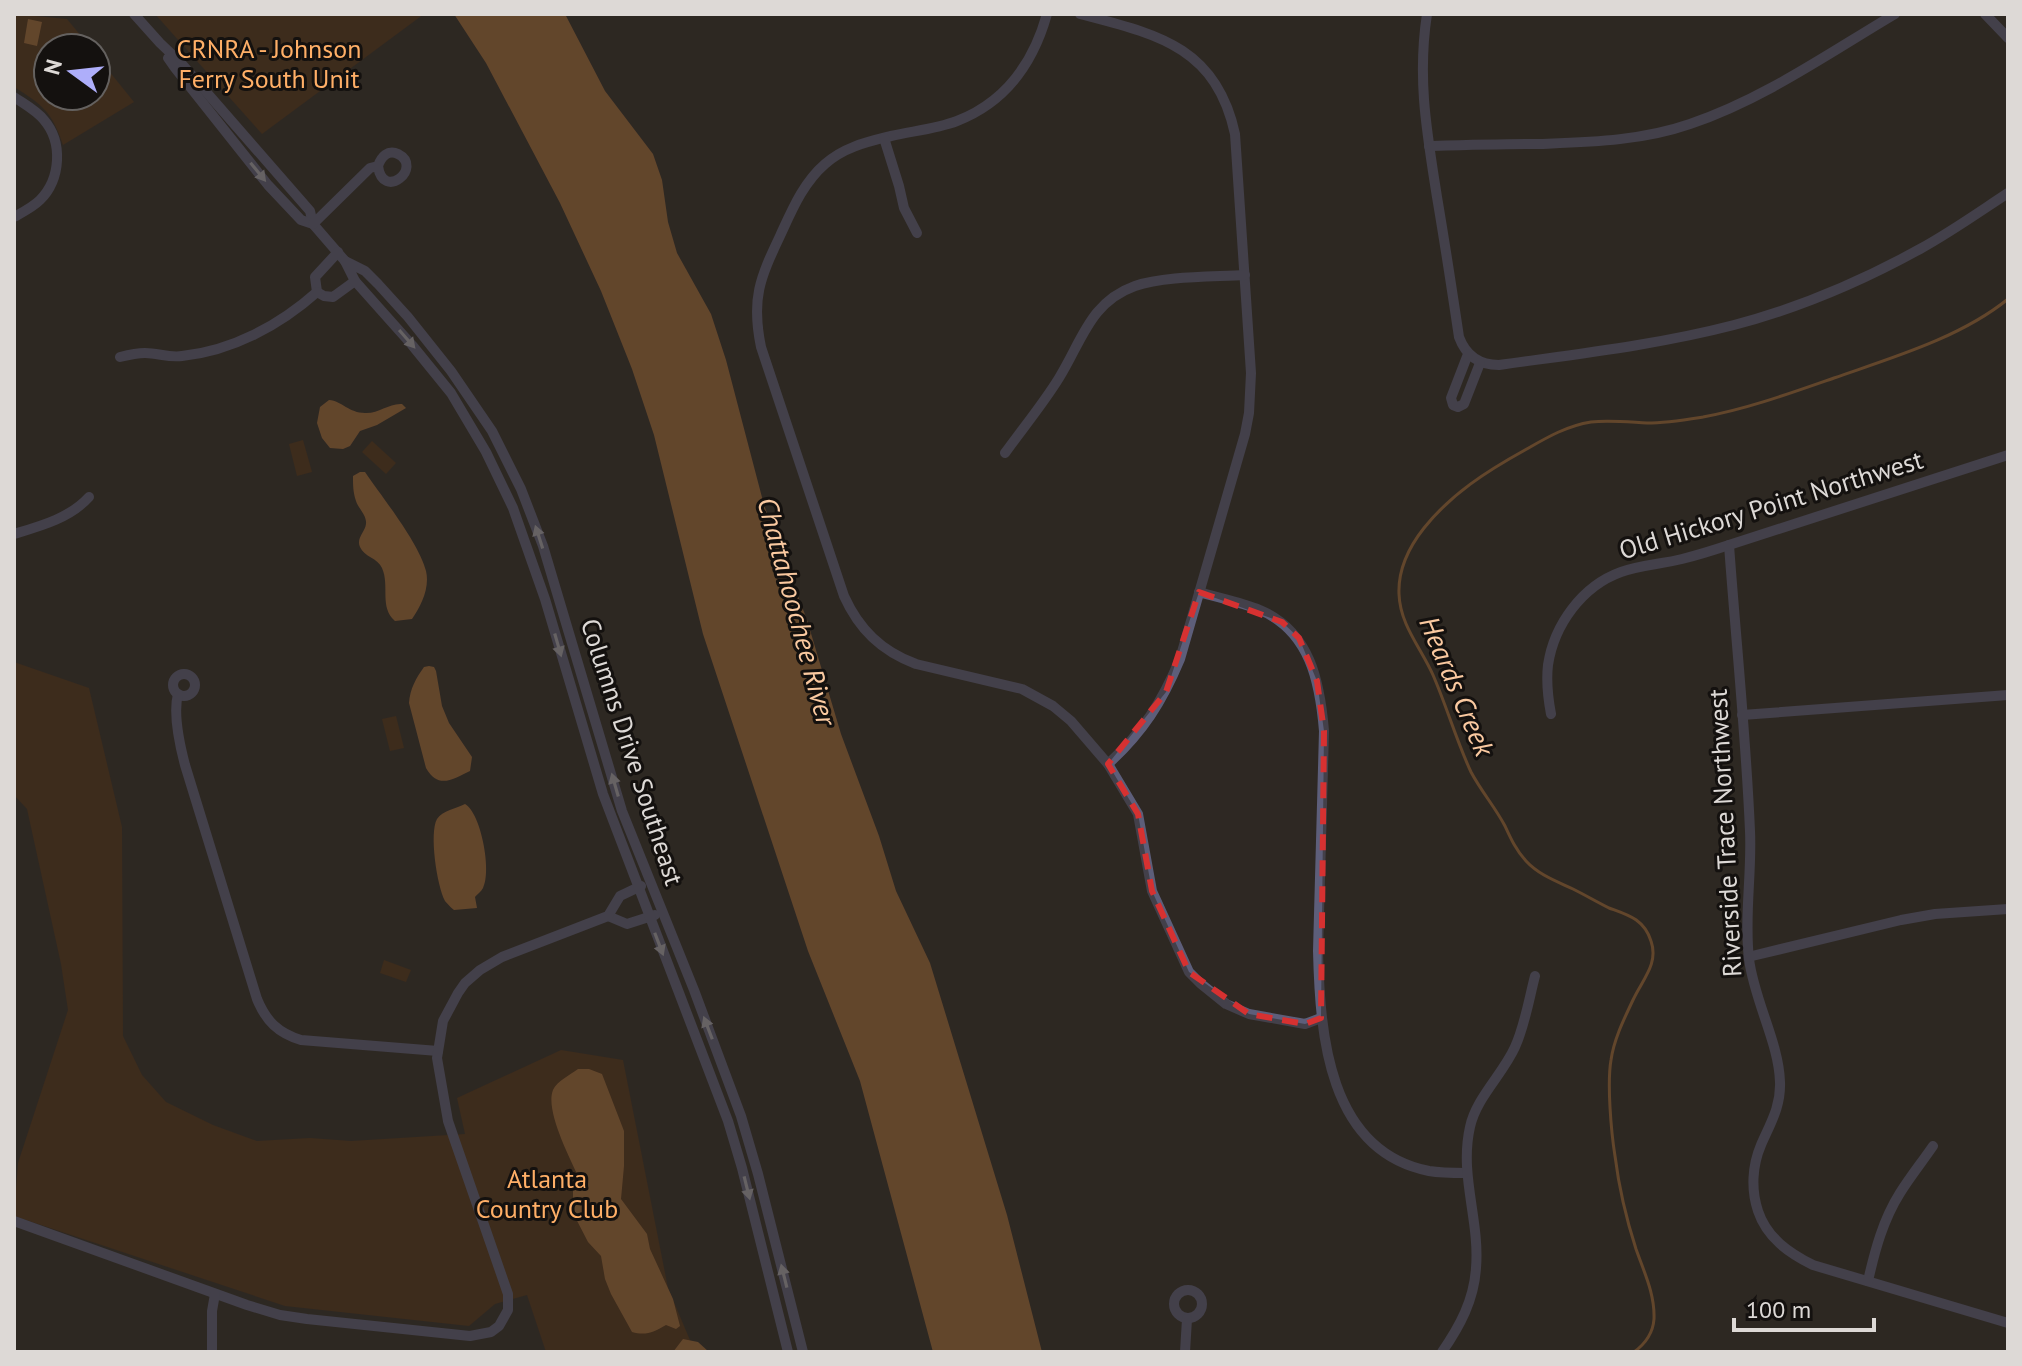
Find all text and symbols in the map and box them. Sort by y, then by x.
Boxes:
north arrow [32,32,112,112]
park label: CRNRA - Johnson Ferry South Unit [177,32,361,95]
text: N [37,56,68,77]
one-way arrow [249,162,266,182]
one-way arrow [398,329,415,349]
street label: Old Hickory Point Northwest [1615,443,1927,566]
water label: Chattahoochee River [749,493,846,731]
one-way arrow [533,524,545,548]
water label: Heards Creek [1411,610,1504,763]
street label: Columns Drive Southeast [574,614,691,890]
one-way arrow [552,633,565,657]
street label: Riverside Trace Northwest [1700,688,1749,978]
one-way arrow [608,773,621,797]
one-way arrow [653,932,666,956]
one-way arrow [701,1016,714,1040]
park label: Atlanta Country Club [476,1162,618,1225]
one-way arrow [741,1176,754,1201]
one-way arrow [777,1264,789,1289]
scale bar [1734,1282,1874,1332]
text: 100 m [1746,1294,1811,1325]

